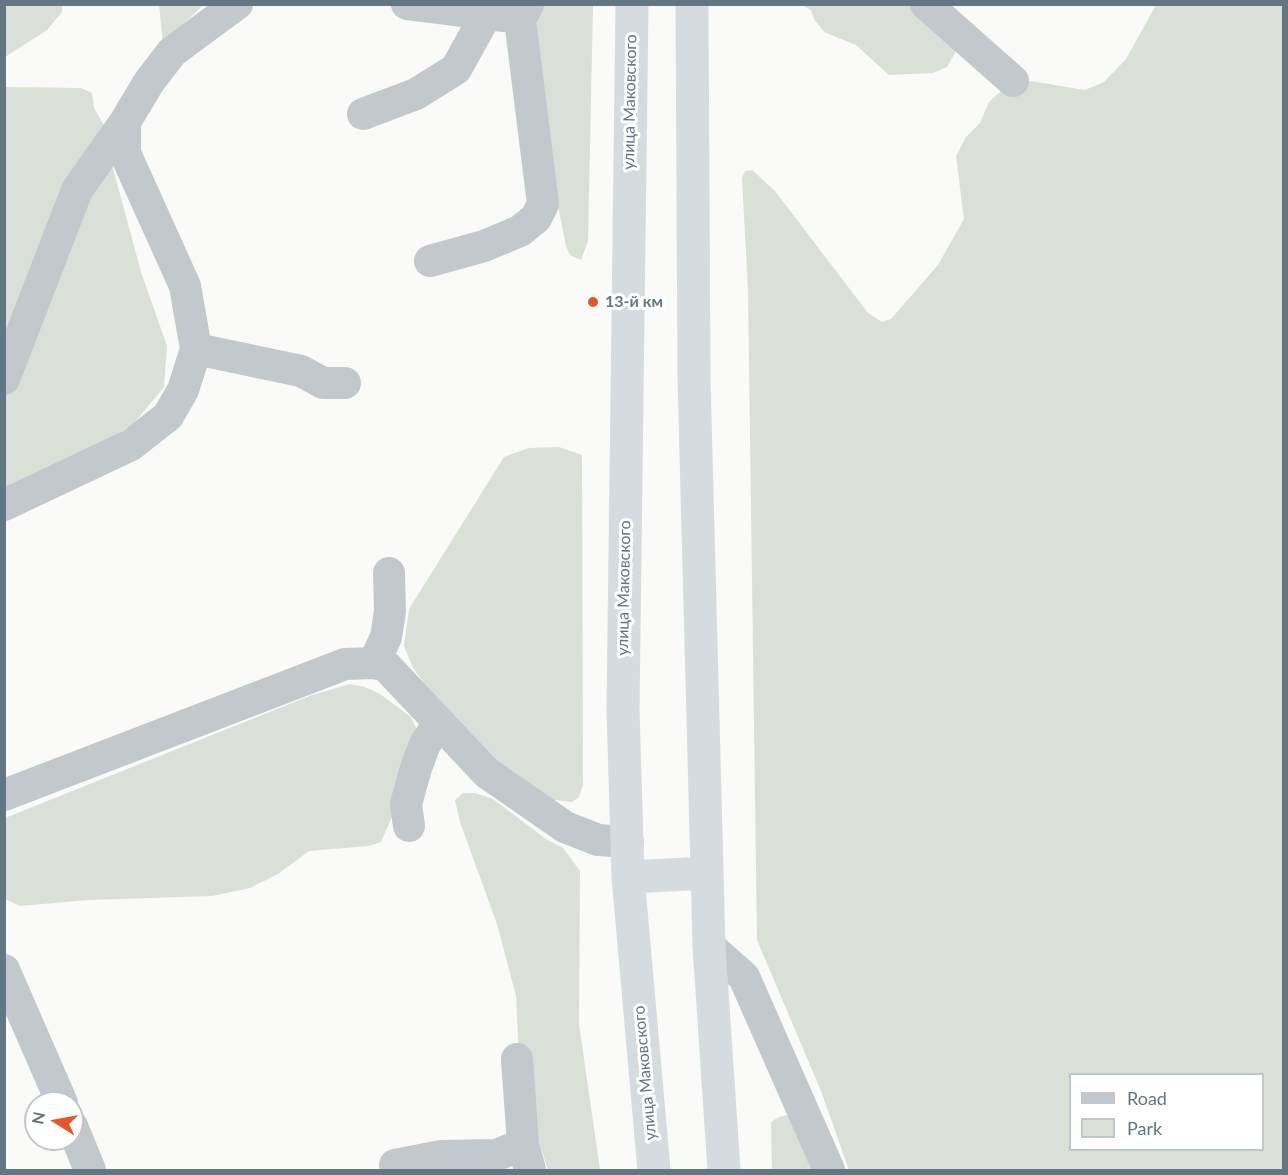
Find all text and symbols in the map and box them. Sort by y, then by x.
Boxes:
street label: улица Маковского [619,34,641,170]
place label: 13-й км [605,292,663,312]
marker: 13-й км [586,295,600,309]
street label: улица Маковского [613,520,635,656]
street label: улица Маковского [630,1005,660,1141]
legend [1069,1073,1264,1151]
text: Road [1127,1087,1167,1109]
north arrow [24,1091,84,1151]
text: N [27,1110,48,1126]
text: Park [1127,1117,1162,1139]

